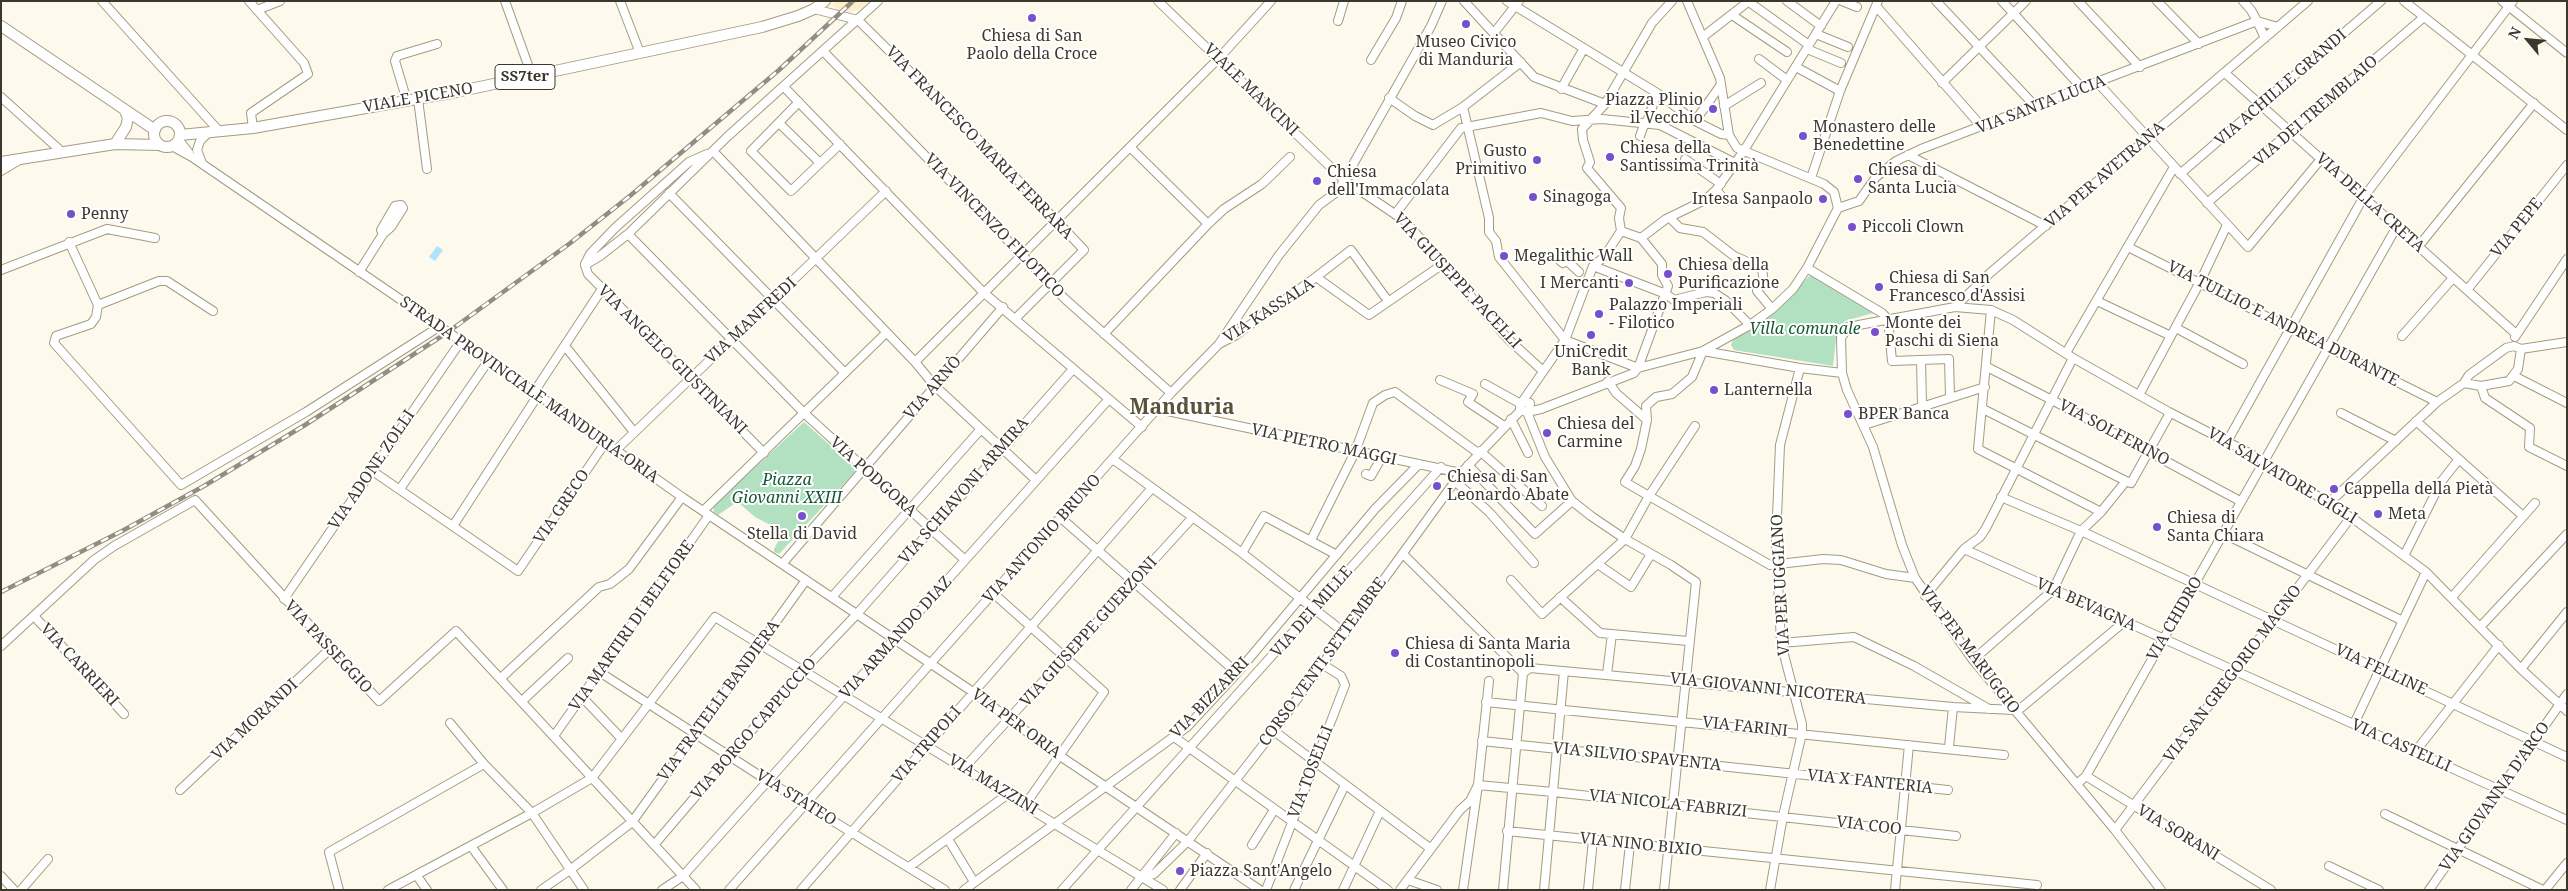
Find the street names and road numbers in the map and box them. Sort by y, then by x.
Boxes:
street label: VIA ACHILLE GRANDI [2211,26,2351,150]
street label: VIALE MANCINI [1200,40,1302,140]
street label: VIA FRANCESCO MARIA FERRARA [881,42,1077,244]
street label: VIA DEI TREMBLAIO [2250,52,2382,170]
road number: SS7ter [495,64,555,90]
street label: VIA SANTA LUCIA [1974,72,2108,138]
street label: VIALE PICENO [361,79,475,117]
street label: VIA PER AVETRANA [2041,118,2169,232]
street label: VIA DELLA CRETA [2312,149,2428,257]
street label: VIA VINCENZO FILOTICO [920,150,1068,302]
street label: VIA PEPE [2487,194,2547,262]
street label: VIA GIUSEPPE PACELLI [1389,209,1525,353]
street label: VIA TULLIO E ANDREA DURANTE [2164,257,2402,391]
street label: VIA MANFREDI [701,274,801,368]
street label: VIA KASSALA [1220,275,1318,347]
street label: VIA ANGELO GIUSTINIANI [593,281,751,439]
street label: STRADA PROVINCIALE MANDURIA-ORIA [396,293,662,487]
street label: VIA ARNÒ [900,352,966,424]
street label: VIA SOLFERINO [2055,396,2173,470]
street label: VIA ADONE ZOLLI [325,406,419,534]
street label: VIA SCHIAVONI ARMIRA [895,414,1033,568]
street label: VIA PIETRO MAGGI [1249,420,1399,470]
street label: VIA SALVATORE GIGLI [2204,424,2360,528]
street label: VIA PODGORA [826,433,920,521]
street label: VIA GRECO [530,466,594,548]
street label: VIA ANTONIO BRUNO [979,470,1105,608]
street label: VIA PER UGGIANO [1768,514,1794,656]
street label: VIA MARTIRI DI BELFIORE [565,537,699,715]
street label: VIA GIUSEPPE GUERZONI [1016,553,1162,711]
street label: VIA DEI MILLE [1267,562,1357,662]
street label: VIA ARMANDO DIAZ [836,573,956,703]
street label: VIA CHIDRO [2143,573,2207,665]
street label: CORSO VENTI SETTEMBRE [1255,574,1391,750]
street label: VIA BEVAGNA [2033,574,2139,636]
street label: VIA SAN GREGORIO MAGNO [2160,581,2306,767]
street label: VIA PER MARUGGIO [1915,582,2023,718]
street label: VIA PASSEGGIO [280,596,376,698]
street label: VIA FRATELLI BANDIERA [654,616,784,786]
street label: VIA CARRIERI [36,620,122,710]
street label: VIA FELLINE [2332,640,2430,700]
street label: VIA BIZZARRI [1166,653,1254,743]
street label: VIA BORGO CAPPUCCIO [687,654,821,804]
street label: VIA GIOVANNI NICOTERA [1669,669,1867,709]
street label: VIA MORANDI [208,675,302,765]
street label: VIA PER ORIA [968,685,1064,763]
street label: VIA TRIPOLI [888,703,966,787]
street label: VIA FARINI [1701,713,1789,741]
street label: VIA CASTELLI [2348,715,2454,777]
street label: VIA GIOVANNA D'ARCO [2436,718,2554,876]
street label: VIA TOSELLI [1284,723,1338,821]
street label: VIA SILVIO SPAVENTA [1552,739,1722,775]
street label: VIA MAZZINI [945,751,1041,819]
street label: VIA STATEO [752,766,840,830]
street label: VIA X FANTERIA [1806,766,1934,798]
street label: VIA NICOLA FABRIZI [1588,786,1748,822]
street label: VIA SORANI [2133,801,2223,865]
street label: VIA COO [1835,812,1903,840]
street label: VIA NINO BIXIO [1579,829,1703,861]

